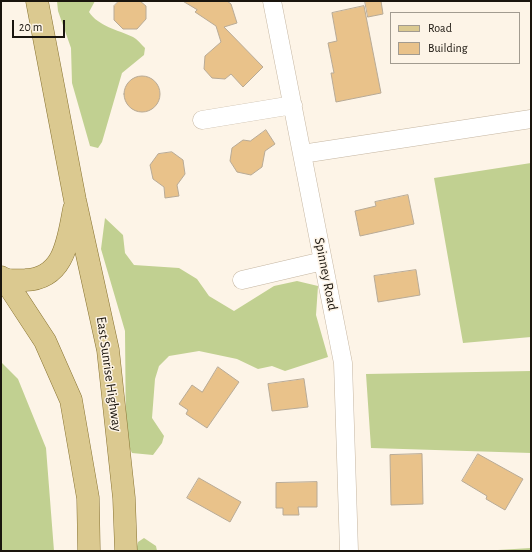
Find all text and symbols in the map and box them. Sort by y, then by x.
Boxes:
scale bar [14,12,67,38]
legend [390,12,520,64]
text: 20 m [19,21,42,33]
text: Road [428,22,452,34]
text: Building [428,42,468,54]
street label: Spinney Road [311,236,341,312]
street label: East Sunrise Highway [93,316,125,432]

